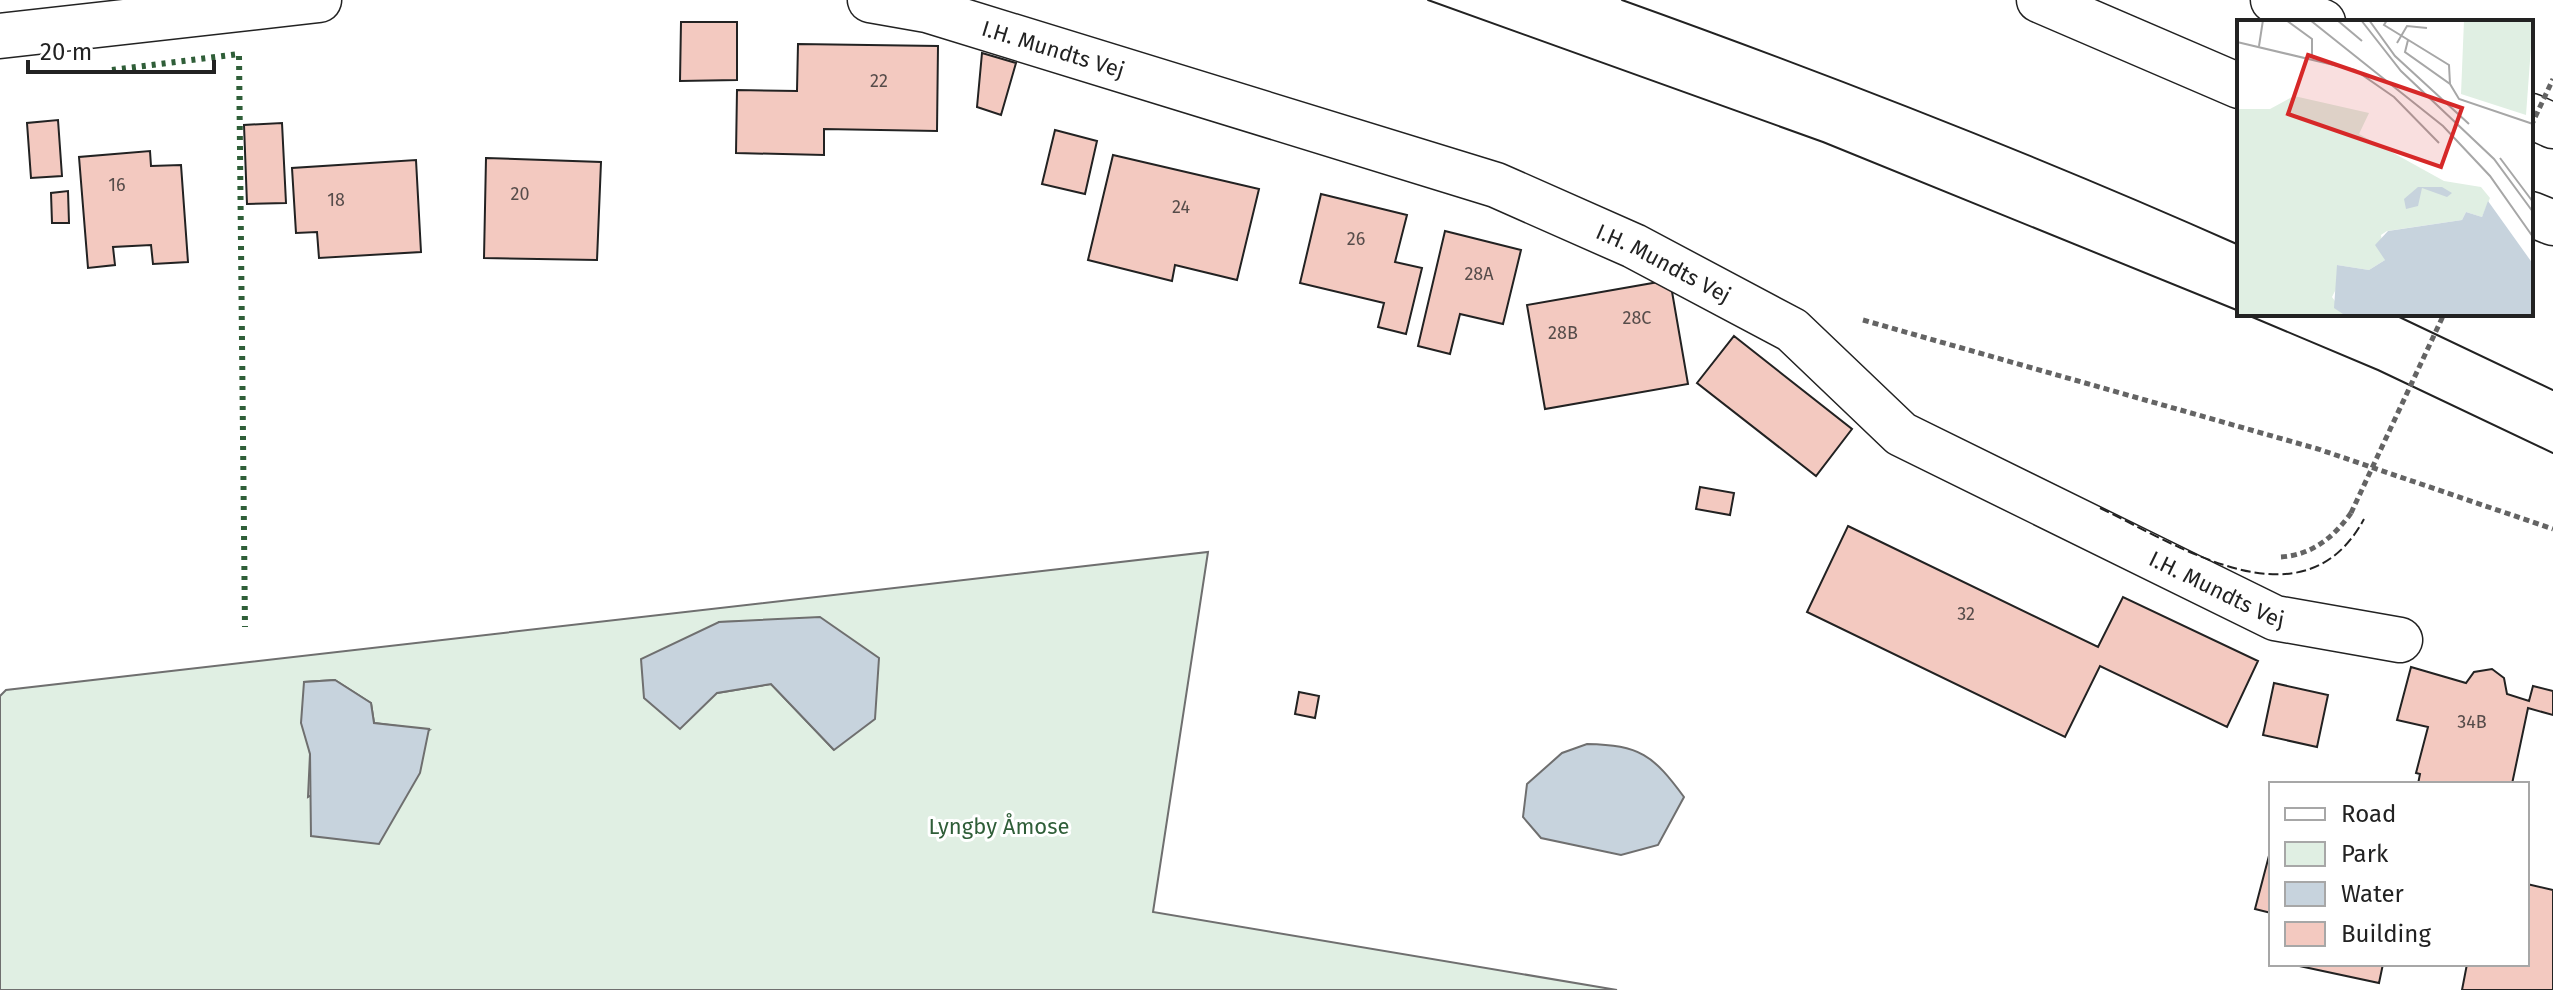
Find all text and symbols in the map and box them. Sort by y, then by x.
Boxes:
street label: I.H. Mundts Vej [979,14,1128,83]
inset map [2237,20,2533,316]
scale bar [28,24,214,74]
text: 20 m [40,38,92,66]
house number: 22 [870,70,888,92]
house number: 16 [108,174,126,196]
house number: 20 [511,183,529,205]
house number: 18 [327,189,345,211]
house number: 24 [1172,196,1190,218]
street label: I.H. Mundts Vej [1592,217,1736,309]
house number: 26 [1347,228,1365,250]
house number: 28A [1464,263,1494,285]
house number: 28C [1623,307,1651,329]
house number: 28B [1548,322,1578,344]
street label: I.H. Mundts Vej [2145,545,2287,633]
house number: 32 [1957,603,1975,625]
house number: 34B [2457,711,2487,733]
legend [2269,782,2529,966]
text: Road [2341,800,2396,828]
park label: Lyngby Åmose [929,813,1069,840]
text: Park [2341,840,2389,868]
text: Water [2341,880,2405,908]
text: Building [2341,920,2431,948]

